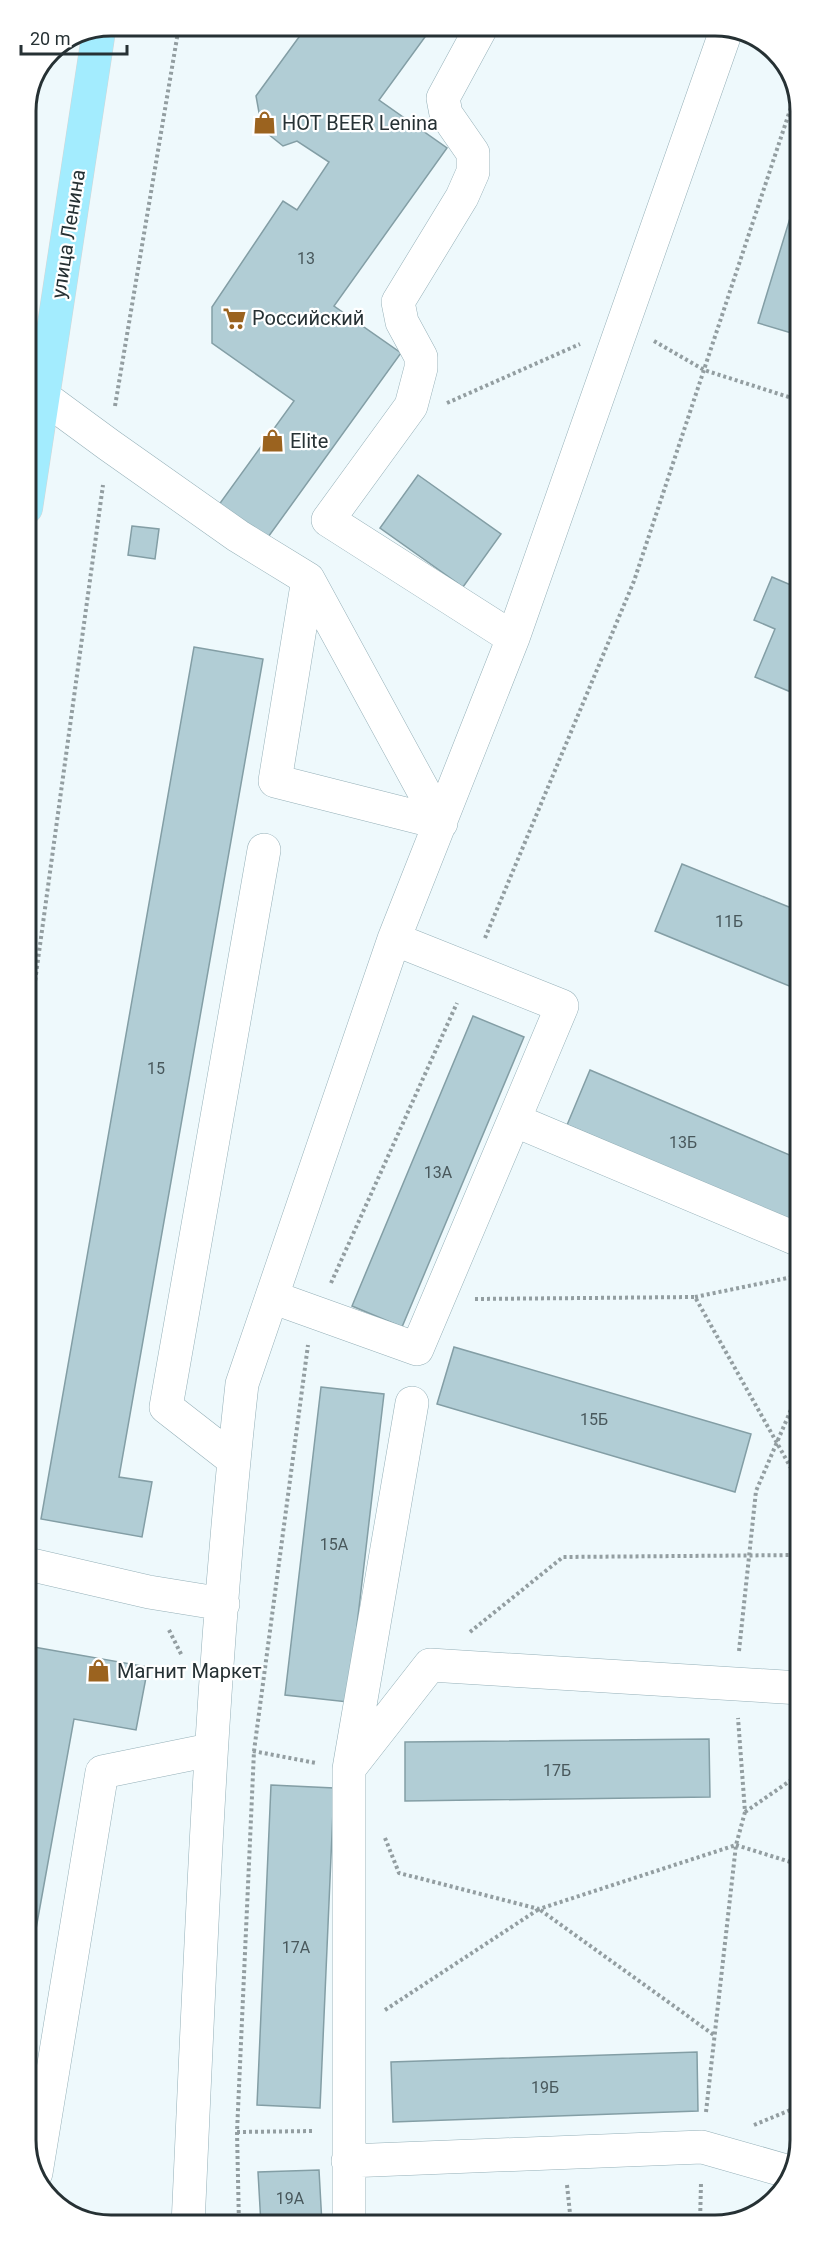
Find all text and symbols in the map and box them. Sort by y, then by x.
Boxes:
scale bar [21,18,128,56]
text: 20 m [30,28,70,49]
shop icon: HOT BEER Lenina [251,110,277,136]
place label: HOT BEER Lenina [282,111,438,135]
street label: улица Ленина [46,168,90,300]
house number: 13 [297,249,315,268]
supermarket icon: Российский [221,305,247,331]
place label: Российский [252,306,364,330]
shop icon: Elite [259,428,285,454]
place label: Elite [290,429,328,453]
house number: 11Б [715,912,743,931]
house number: 15 [147,1059,165,1078]
house number: 13Б [669,1133,697,1152]
house number: 13А [424,1163,453,1182]
house number: 15Б [580,1410,608,1429]
house number: 15А [320,1535,349,1554]
shop icon: Магнит Маркет [86,1658,112,1684]
place label: Магнит Маркет [117,1659,262,1683]
house number: 17Б [543,1761,571,1780]
house number: 17А [282,1938,311,1957]
house number: 19Б [531,2078,559,2097]
house number: 19А [276,2189,305,2208]

